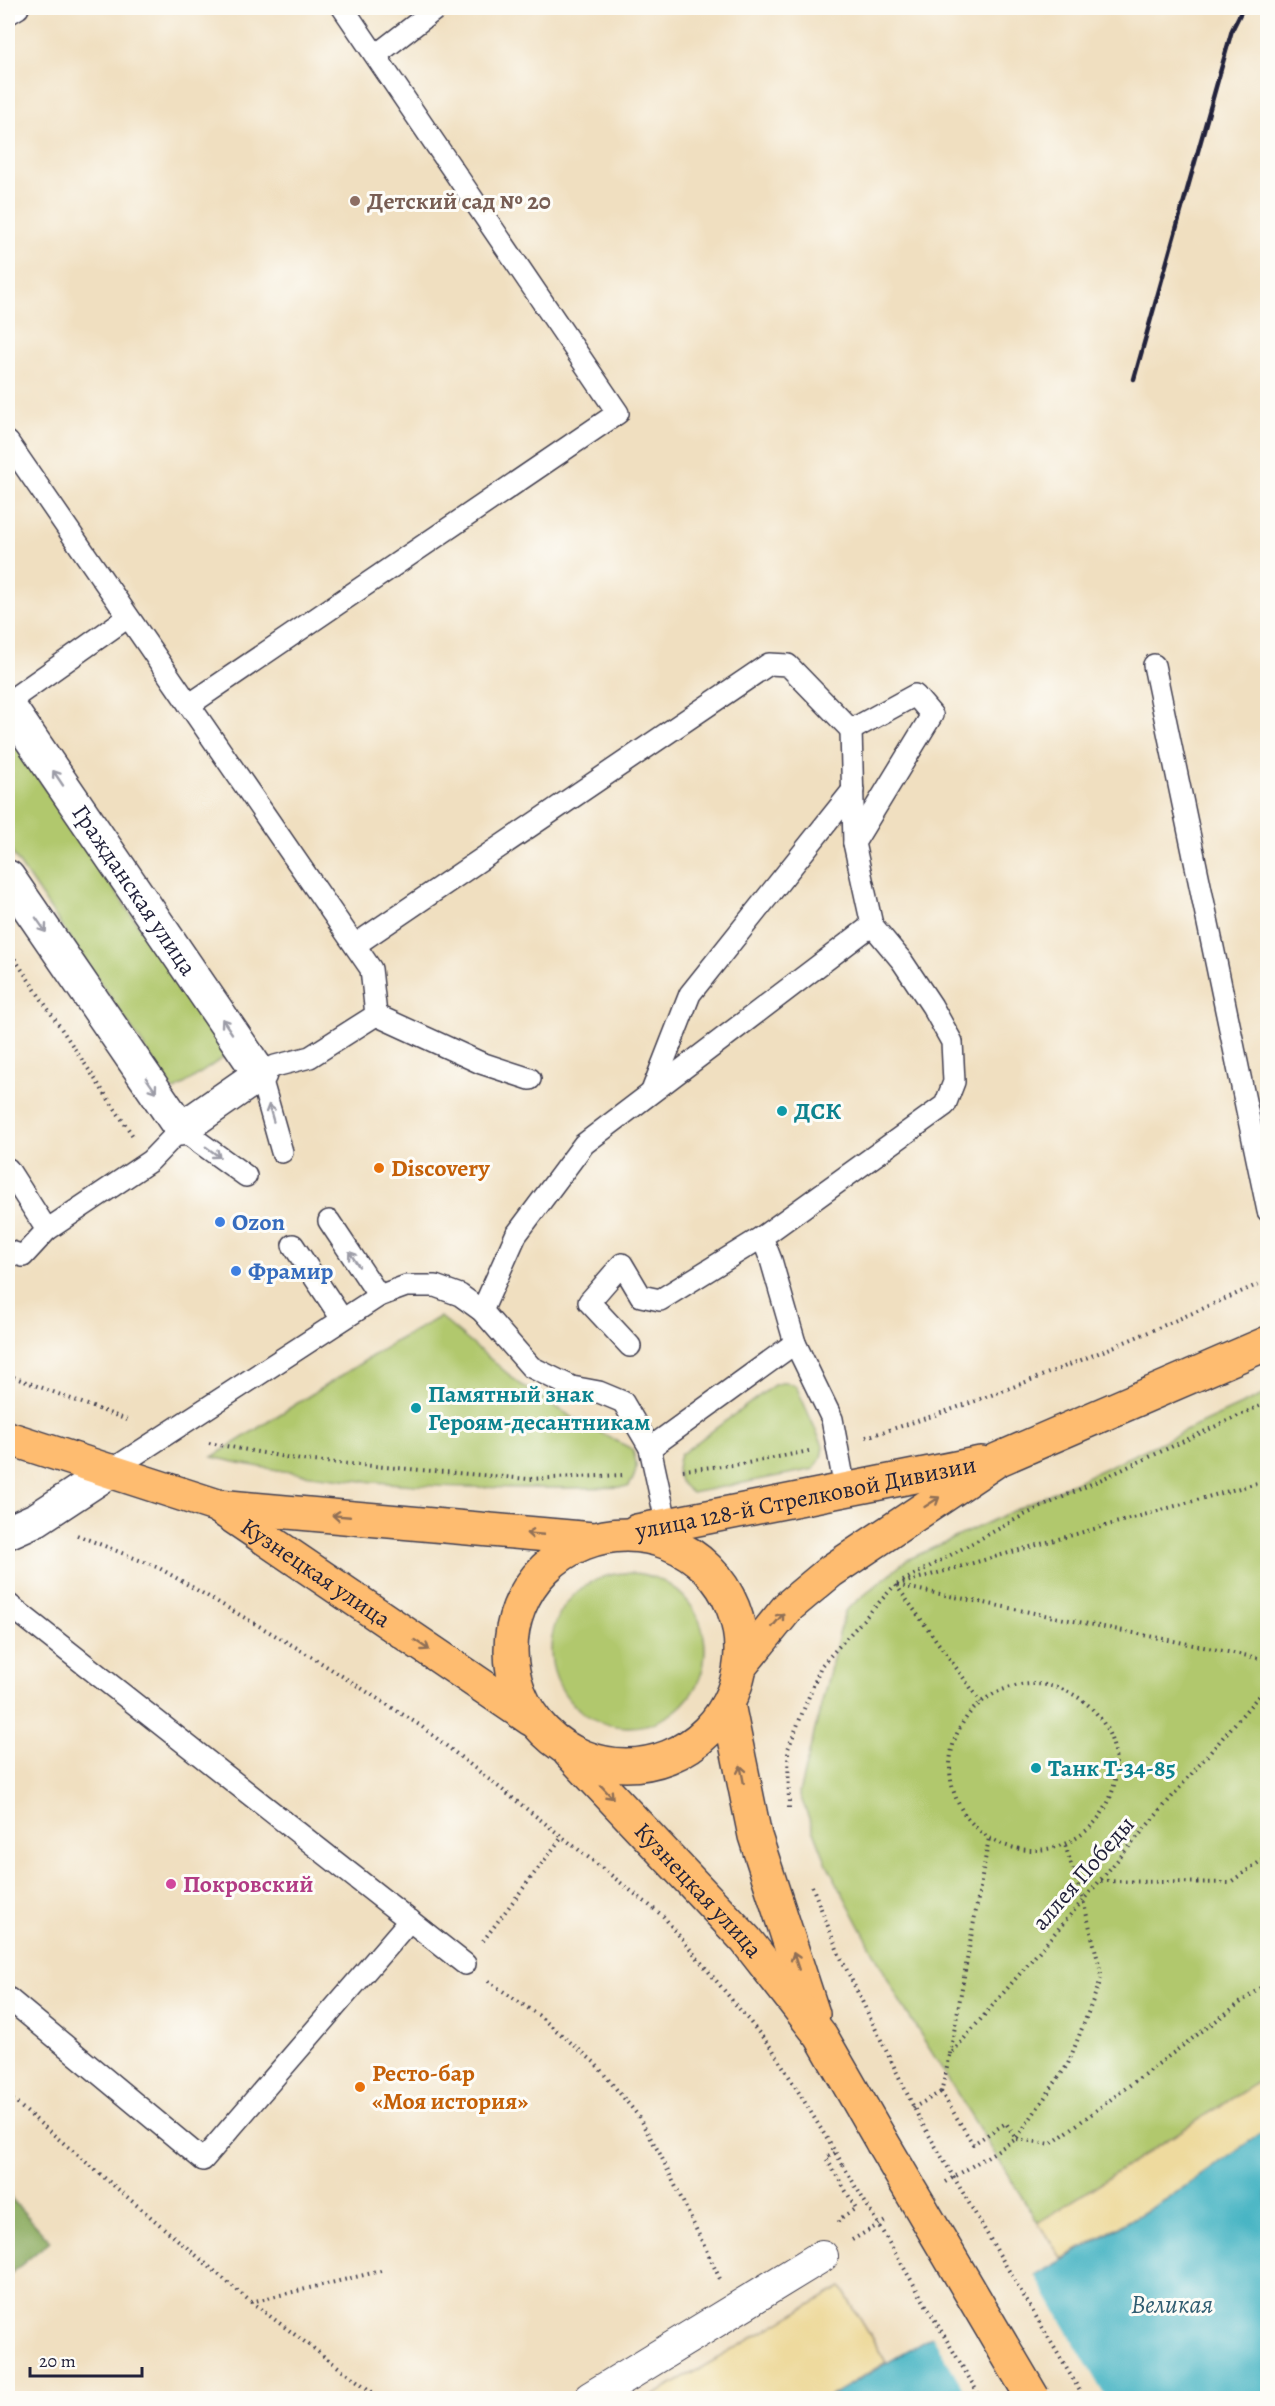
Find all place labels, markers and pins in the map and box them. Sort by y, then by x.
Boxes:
place label: Детский сад № 20 [367,185,551,217]
marker: Детский сад № 20 [348,194,362,208]
place label: ДСК [794,1095,841,1127]
marker: ДСК [775,1104,789,1118]
place label: Discovery [391,1152,491,1184]
marker: Discovery [372,1161,386,1175]
place label: Ozon [232,1206,286,1238]
marker: Ozon [213,1215,227,1229]
place label: Фрамир [248,1255,334,1287]
marker: Фрамир [229,1264,243,1278]
place label: Памятный знак Героям-десантникам [428,1378,650,1438]
marker: Памятный знак Героям-десантникам [409,1401,423,1415]
place label: Танк Т-34-85 [1048,1752,1176,1784]
marker: Танк Т-34-85 [1029,1761,1043,1775]
place label: Покровский [183,1868,313,1900]
marker: Покровский [164,1877,178,1891]
place label: Ресто-бар «Моя история» [372,2057,528,2117]
marker: Ресто-бар «Моя история» [353,2080,367,2094]

